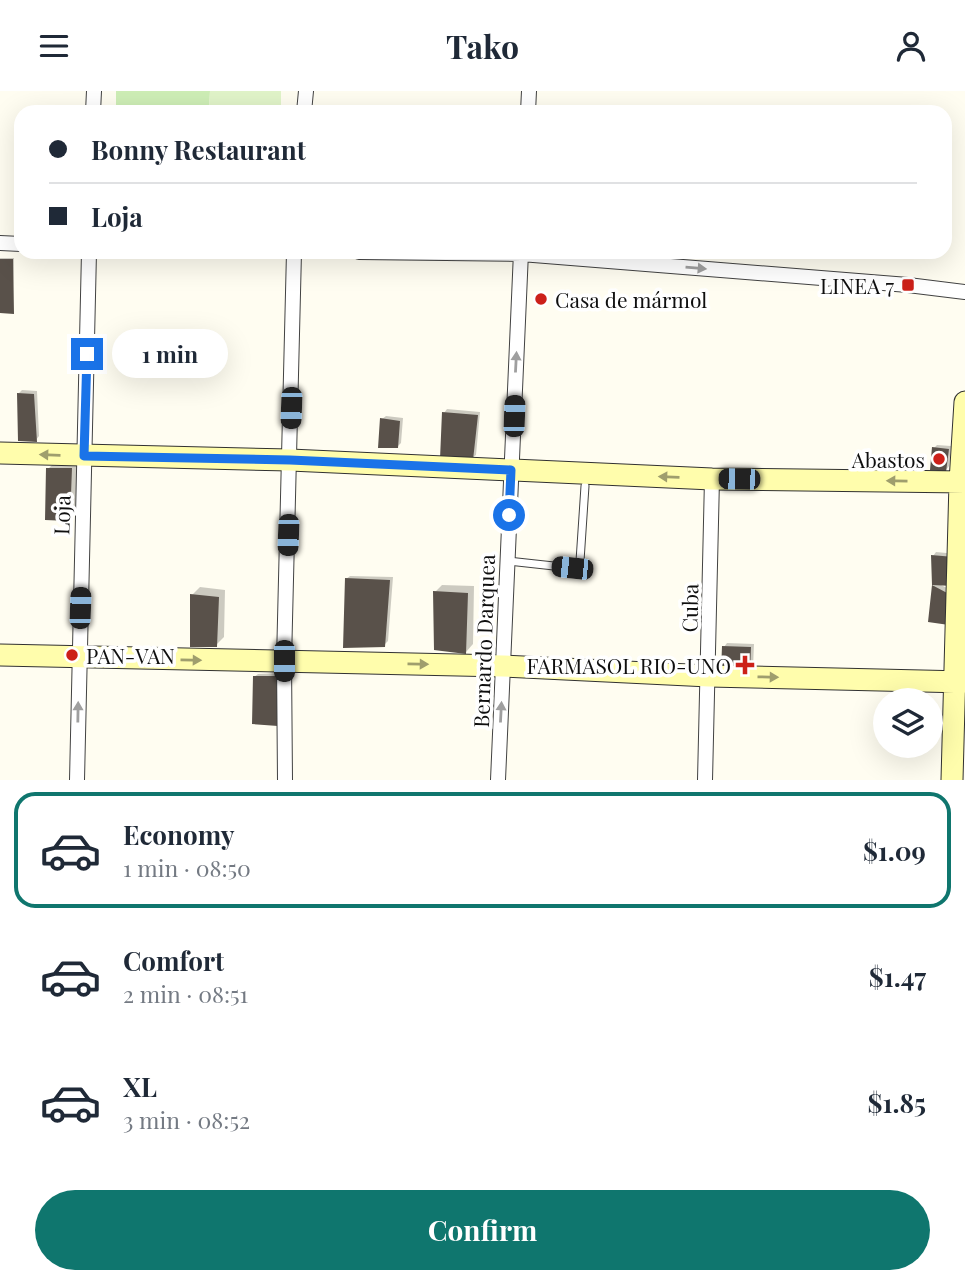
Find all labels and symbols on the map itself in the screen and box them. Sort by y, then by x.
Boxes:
one-way arrow [685,263,707,274]
place label: LINEA 7 [820,271,894,299]
marker: LINEA 7 [900,277,916,293]
place label: Casa de mármol [555,285,707,313]
marker: Casa de mármol [533,291,549,307]
callout: 1 min [112,329,227,379]
route end [71,338,103,370]
one-way arrow [511,351,522,373]
car [280,387,303,429]
car [503,395,526,437]
place label: Abastos [851,445,925,473]
one-way arrow [39,449,61,460]
marker: Abastos [931,451,947,467]
car [718,468,761,490]
one-way arrow [658,471,680,482]
one-way arrow [886,475,908,487]
street label: Loja [46,494,76,535]
route start [493,499,525,531]
car [277,514,300,556]
street label: Bernardo Darquea [466,553,500,728]
car [551,555,594,581]
street label: Cuba [675,583,703,633]
car [69,587,92,629]
car [274,640,295,682]
place label: PAN-VAN [86,641,175,669]
marker: PAN-VAN [64,647,80,663]
place label: FARMASOL RIO-UNO [527,651,731,679]
one-way arrow [180,654,202,665]
marker: FARMASOL RIO-UNO [737,657,753,673]
one-way arrow [407,658,429,670]
one-way arrow [757,672,779,683]
one-way arrow [72,701,84,723]
one-way arrow [496,701,507,723]

